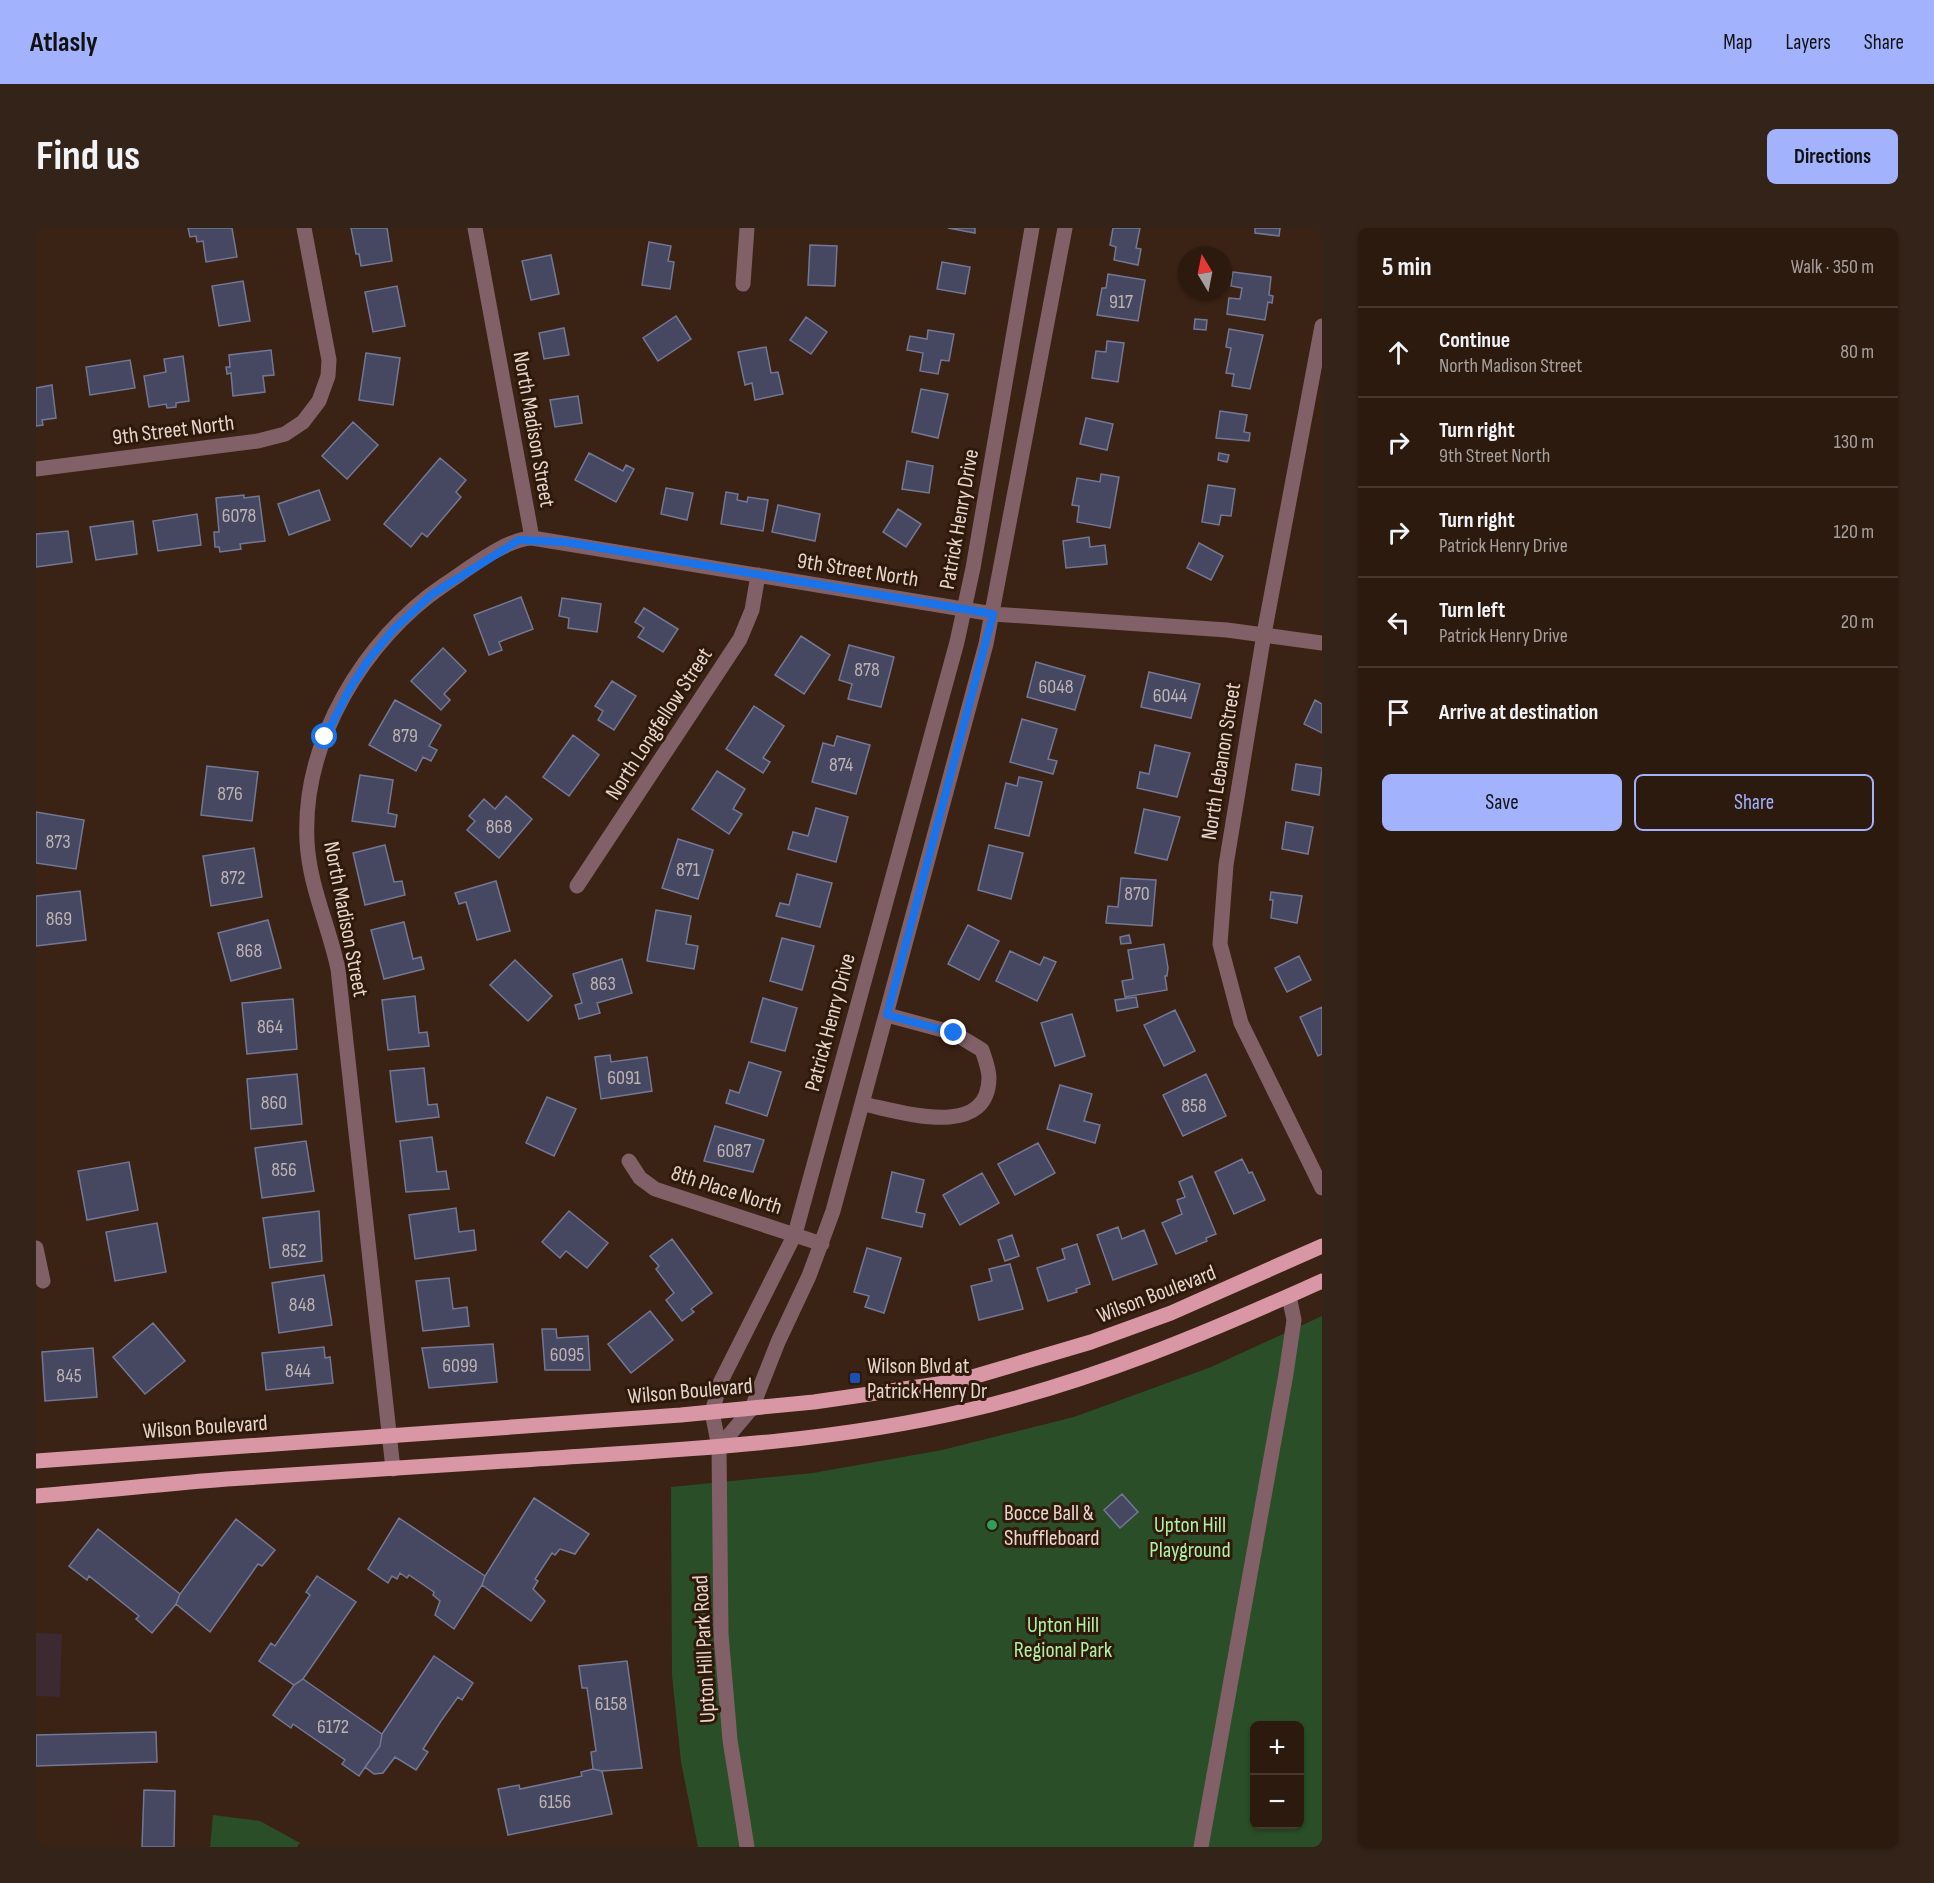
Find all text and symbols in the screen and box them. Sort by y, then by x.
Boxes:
text: Atlasly [30,26,98,59]
text: Map [1723,30,1752,55]
text: Layers [1785,30,1831,55]
text: Share [1864,30,1904,55]
button: Directions [1767,129,1898,184]
text: Find us [36,131,140,182]
north arrow [1178,246,1232,300]
text: 5 min [1382,252,1432,283]
text: Walk · 350 m [1791,255,1874,279]
house number: 917 [1109,290,1133,314]
text: Continue [1439,327,1510,354]
icon: ahead [1382,336,1415,369]
text: 80 m [1840,340,1874,364]
street label: North Madison Street [507,349,561,510]
text: North Madison Street [1439,354,1582,378]
street label: 9th Street North [111,410,236,451]
text: Turn right [1439,417,1515,444]
icon: right [1382,426,1415,459]
text: 130 m [1834,430,1874,454]
text: 9th Street North [1439,444,1550,468]
street label: Patrick Henry Drive [934,447,985,591]
house number: 6078 [222,504,256,528]
text: Turn right [1439,507,1515,534]
icon: right [1382,516,1415,549]
text: 120 m [1834,520,1874,544]
text: Patrick Henry Drive [1439,534,1568,558]
street label: 9th Street North [795,548,920,593]
text: Turn left [1439,597,1505,624]
icon: left [1382,606,1415,639]
text: 20 m [1841,610,1874,634]
text: Patrick Henry Drive [1439,624,1568,648]
street label: North Longfellow Street [600,642,719,805]
house number: 878 [854,658,880,682]
house number: 6048 [1039,675,1073,699]
street label: North Lebanon Street [1196,680,1247,842]
house number: 6044 [1153,684,1187,708]
icon: arrive [1382,696,1415,729]
text: Arrive at destination [1439,699,1598,726]
route start [311,723,337,749]
house number: 879 [392,724,418,748]
house number: 874 [829,753,853,777]
button: Save [1382,774,1622,831]
button: Share [1634,774,1874,831]
house number: 876 [217,782,243,806]
house number: 868 [486,815,512,839]
house number: 873 [45,830,71,854]
street label: North Madison Street [317,839,374,1000]
house number: 871 [676,858,700,882]
house number: 872 [221,866,245,890]
house number: 870 [1124,882,1150,906]
house number: 869 [46,907,72,931]
house number: 868 [236,939,262,963]
street label: Patrick Henry Drive [799,950,862,1094]
house number: 863 [590,972,616,996]
house number: 864 [257,1015,283,1039]
route end [940,1019,966,1045]
house number: 6091 [607,1066,641,1090]
house number: 860 [261,1091,287,1115]
house number: 858 [1181,1094,1207,1118]
house number: 6087 [717,1139,751,1163]
house number: 856 [271,1158,297,1182]
street label: 8th Place North [668,1160,785,1221]
house number: 852 [281,1239,307,1263]
street label: Wilson Boulevard [1093,1259,1220,1329]
house number: 848 [289,1293,315,1317]
house number: 6095 [550,1343,584,1367]
place label: Wilson Blvd at Patrick Henry Dr [867,1353,987,1405]
house number: 6099 [442,1354,478,1378]
house number: 844 [285,1359,311,1383]
house number: 845 [56,1364,82,1388]
marker: Wilson Blvd at Patrick Henry Dr [848,1371,862,1385]
street label: Wilson Boulevard [627,1373,754,1410]
street label: Wilson Boulevard [142,1410,268,1445]
place label: Bocce Ball & Shuffleboard [1004,1500,1099,1552]
park label: Upton Hill Playground [1149,1512,1231,1564]
marker: Bocce Ball & Shuffleboard [985,1518,999,1532]
street label: Upton Hill Park Road [687,1574,722,1723]
park label: Upton Hill Regional Park [1014,1612,1113,1664]
house number: 6158 [595,1692,627,1716]
house number: 6172 [317,1715,349,1739]
map controls [1250,1721,1304,1829]
button: + [1250,1721,1304,1775]
button: − [1250,1775,1304,1829]
house number: 6156 [539,1790,571,1814]

